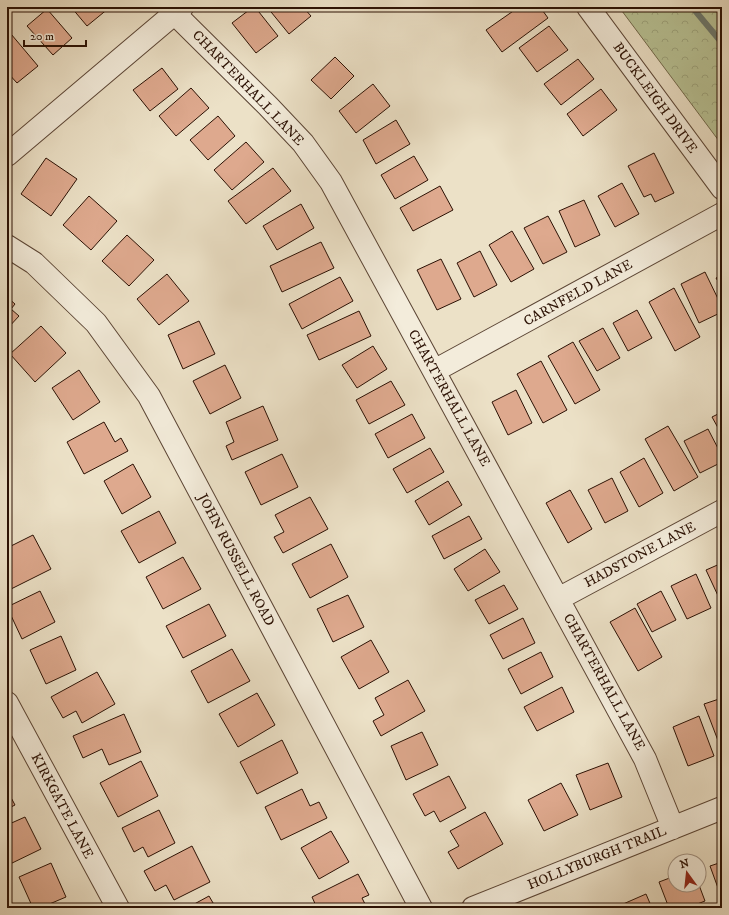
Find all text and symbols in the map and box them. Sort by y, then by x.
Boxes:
scale bar [24,22,86,48]
street label: CHARTERHALL LANE [188,26,308,150]
text: 20 m [30,29,54,44]
street label: BUCKLEIGH DRIVE [609,39,701,157]
street label: CARNFELD LANE [520,256,636,330]
street label: CHARTERHALL LANE [404,326,494,470]
street label: JOHN RUSSELL ROAD [192,489,279,629]
street label: HADSTONE LANE [581,518,699,592]
street label: CHARTERHALL LANE [559,610,649,754]
street label: KIRKGATE LANE [27,750,97,862]
street label: HOLLYBURGH TRAIL [525,822,669,894]
north arrow [667,853,707,893]
text: N [678,856,691,872]

